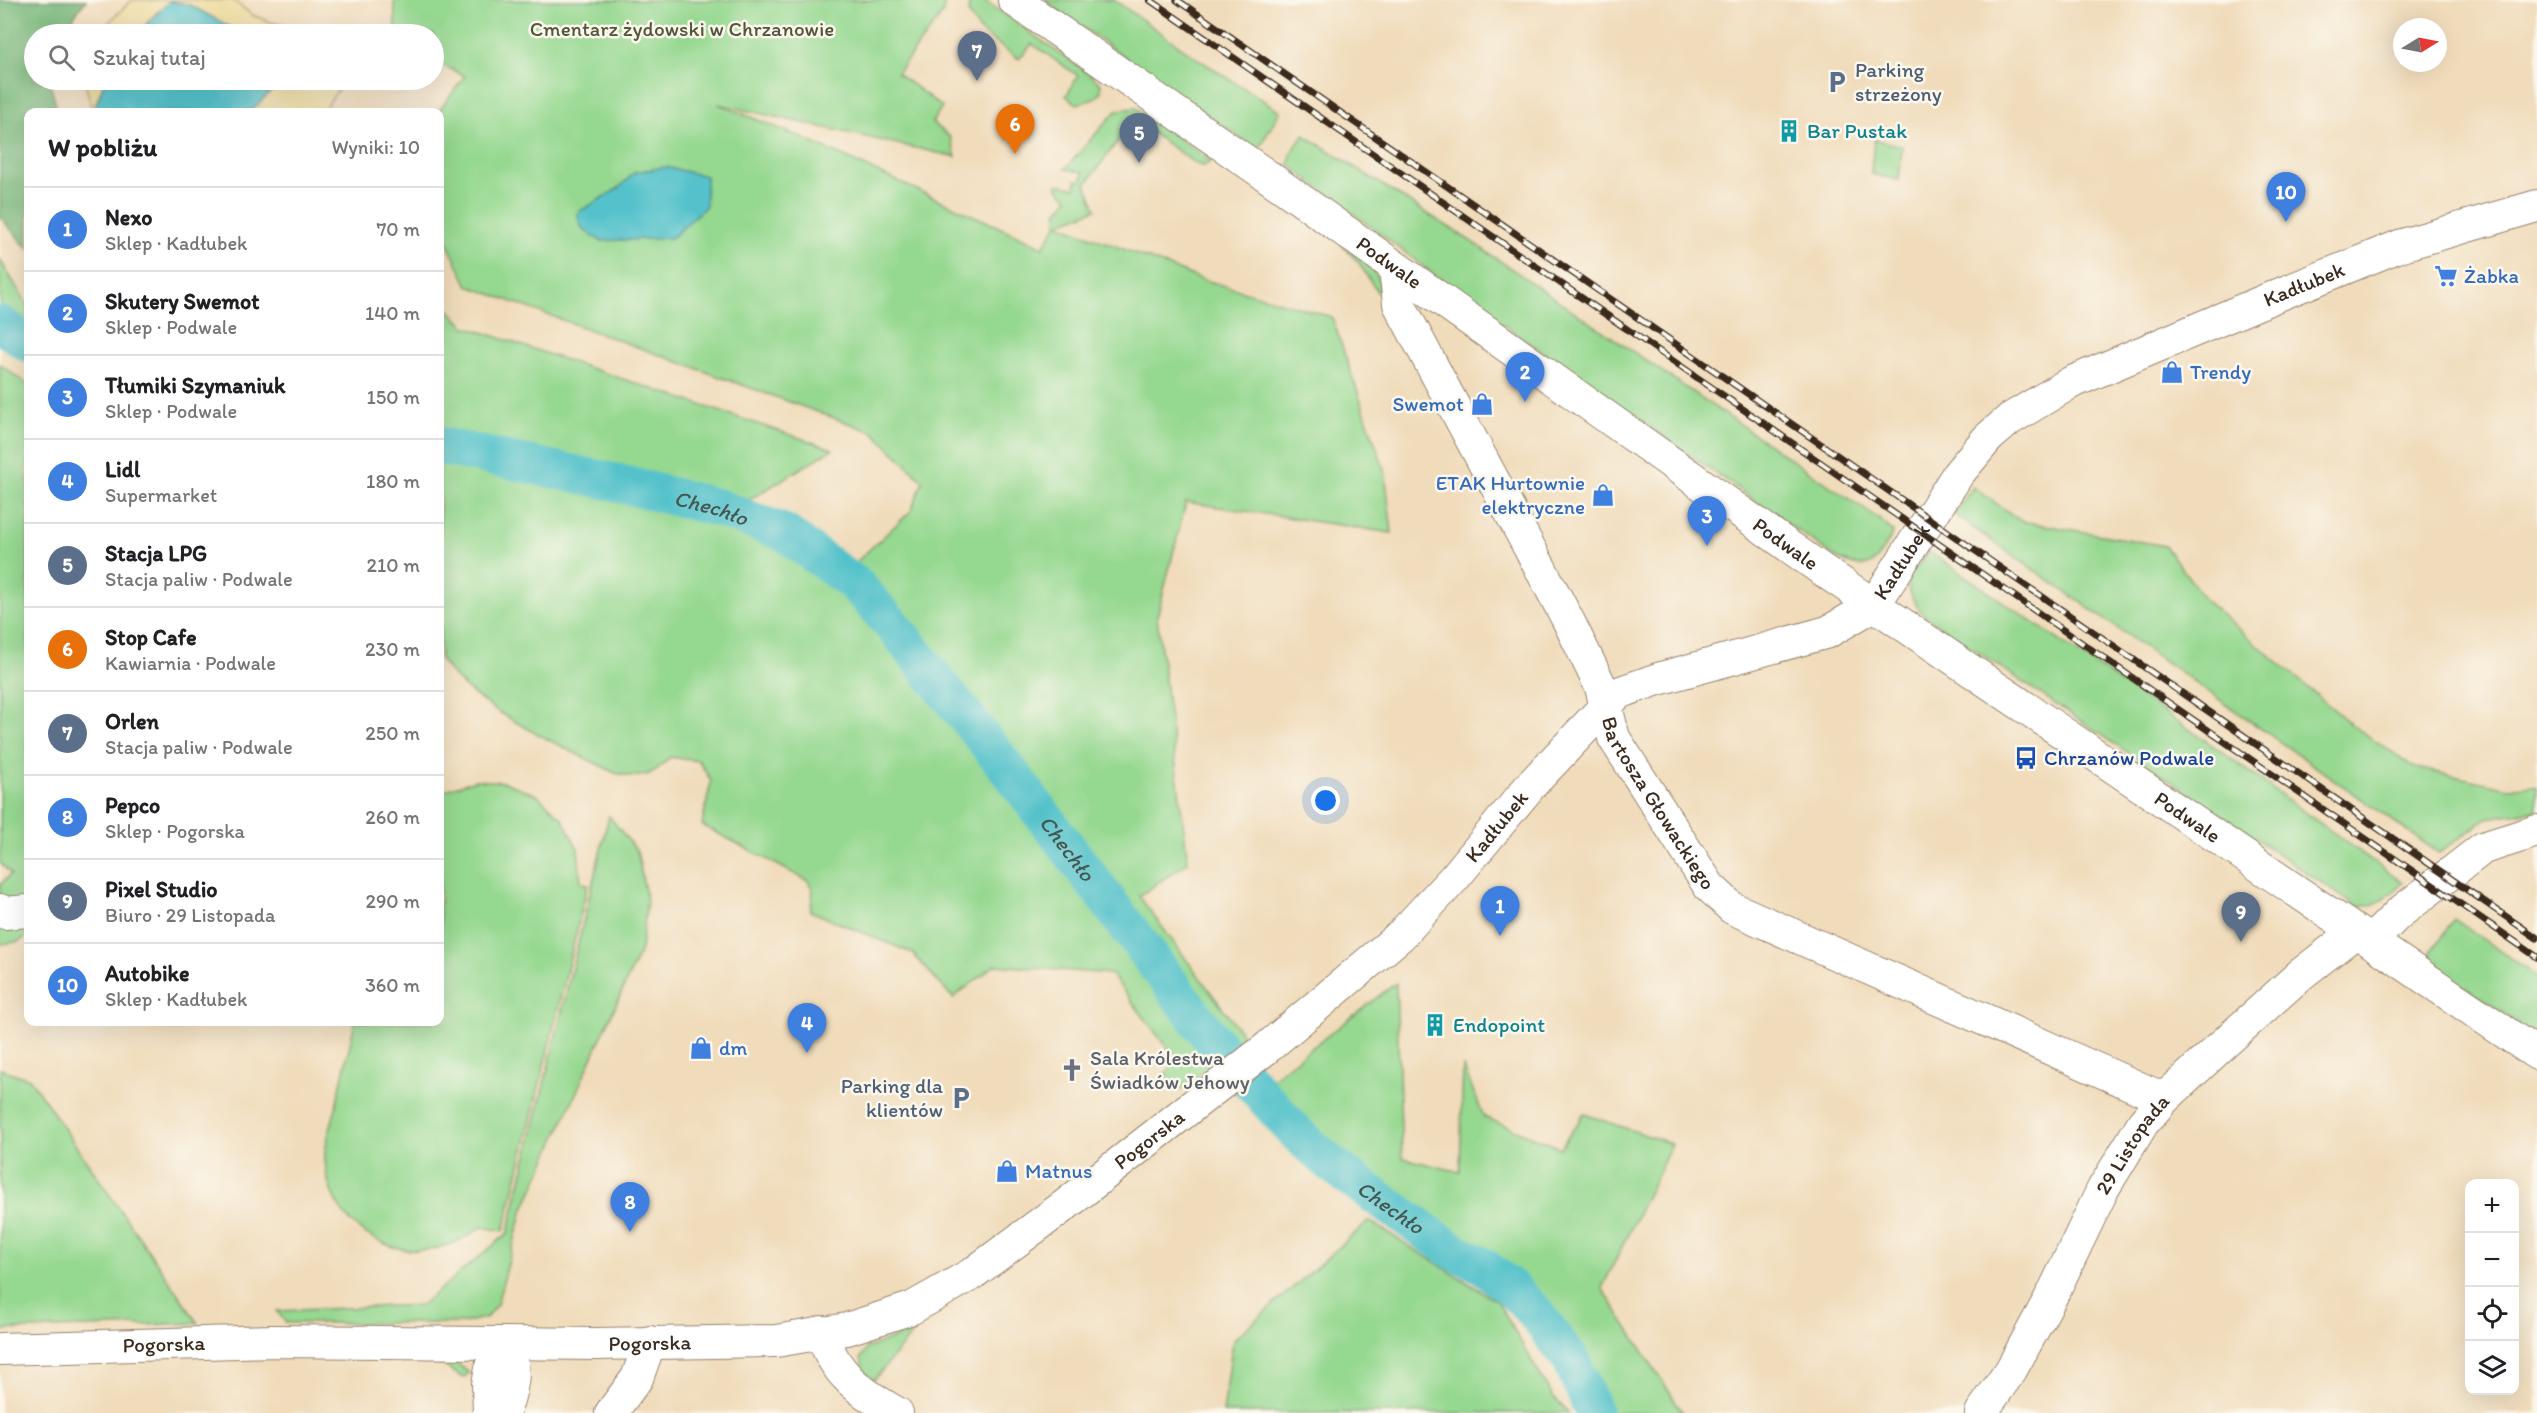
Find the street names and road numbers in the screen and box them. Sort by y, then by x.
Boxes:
street label: Podwale [1352,230,1427,294]
street label: Kadłubek [2259,256,2348,312]
street label: Podwale [1748,512,1823,575]
street label: Kadłubek [1868,519,1935,604]
street label: Bartosza Głowackiego [1597,714,1721,894]
street label: Kadłubek [1459,785,1533,867]
street label: Podwale [2150,786,2226,848]
street label: 29 Listopada [2090,1089,2174,1199]
street label: Pogorska [1109,1104,1189,1174]
street label: Pogorska [608,1329,692,1356]
street label: Pogorska [122,1330,206,1357]

